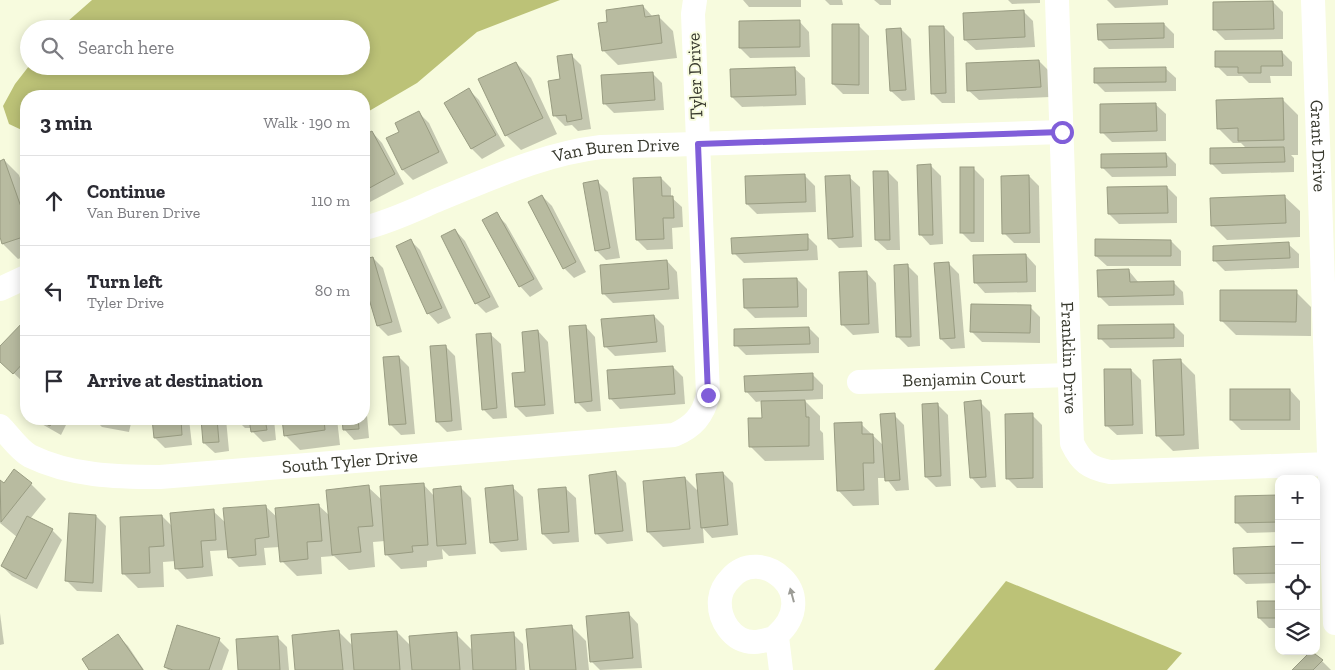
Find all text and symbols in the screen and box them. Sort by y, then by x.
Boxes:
search box [20,20,370,75]
street label: Tyler Drive [682,32,708,120]
icon: search [38,34,66,62]
text: Search here [78,36,174,59]
street label: Grant Drive [1306,99,1331,192]
text: 3 min [40,110,92,135]
text: Walk · 190 m [263,113,350,132]
route start [1051,121,1074,144]
street label: Van Buren Drive [549,133,680,167]
text: Continue [87,180,165,203]
icon: ahead [40,187,68,215]
text: 110 m [311,191,350,210]
text: Van Buren Drive [87,203,200,222]
text: Turn left [87,270,162,293]
icon: left [40,277,68,305]
text: 80 m [315,281,350,300]
text: Tyler Drive [87,293,164,312]
street label: Franklin Drive [1056,301,1082,414]
street label: Benjamin Court [902,365,1026,392]
icon: arrive [40,367,68,395]
text: Arrive at destination [87,369,263,392]
route end [697,384,720,407]
street label: South Tyler Drive [281,445,419,478]
map controls [1275,475,1320,655]
button: + [1275,475,1320,520]
button: − [1275,520,1320,565]
button: locate [1275,565,1320,610]
one-way arrow [787,587,795,602]
button: layers [1275,610,1320,655]

